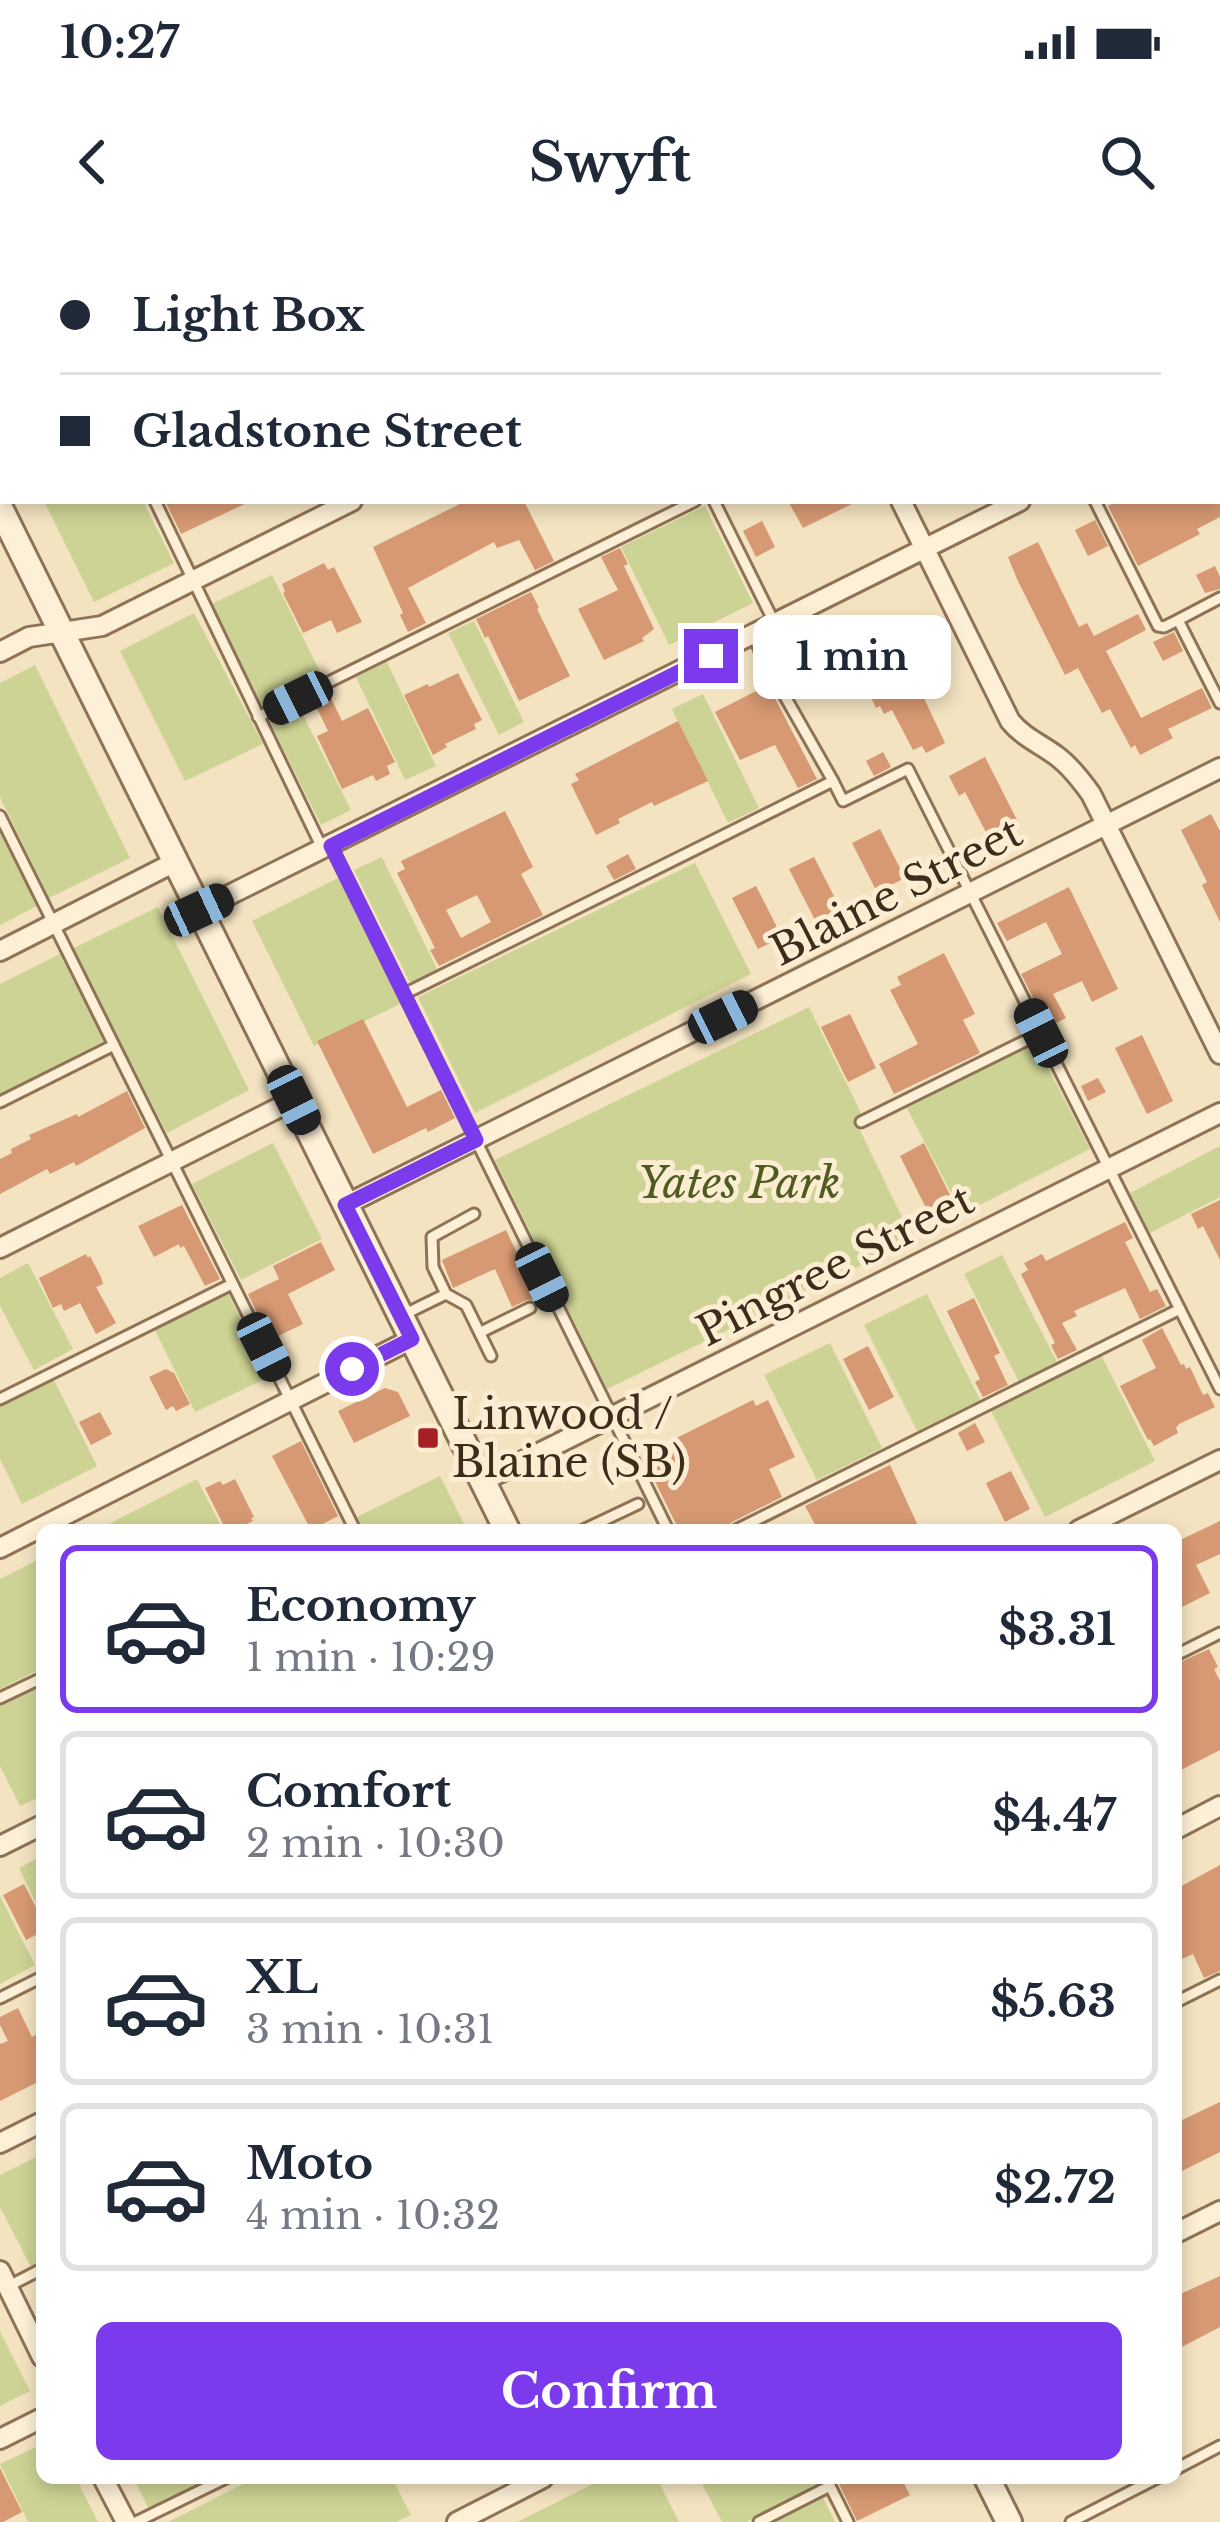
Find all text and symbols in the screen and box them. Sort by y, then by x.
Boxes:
text: 10:27 [60,14,179,70]
icon: back [60,129,126,195]
text: Swyft [529,129,691,196]
icon: search [1094,129,1160,195]
text: Light Box [132,287,365,343]
text: Gladstone Street [132,403,522,459]
callout: 1 min [753,614,951,698]
route end [684,629,738,683]
text: 1 min [796,632,908,681]
car [258,666,338,730]
street label: Blaine Street [762,805,1030,977]
car [159,878,239,942]
car [683,985,763,1049]
car [1009,993,1073,1073]
car [262,1060,326,1140]
park label: Yates Park [638,1157,840,1209]
street label: Pingree Street [688,1173,982,1357]
car [510,1237,574,1317]
car [232,1307,296,1387]
route start [325,1342,379,1396]
place label: Linwood / Blaine (SB) [452,1388,686,1488]
marker: Linwood / Blaine (SB) [415,1425,441,1451]
icon: car [102,1575,210,1683]
text: Economy [246,1577,476,1633]
text: $3.31 [998,1601,1116,1657]
text: 1 min · 10:29 [246,1633,496,1682]
icon: car [102,1761,210,1869]
text: Comfort [246,1763,451,1819]
text: $4.47 [992,1787,1116,1843]
text: 2 min · 10:30 [246,1819,505,1868]
icon: car [102,1947,210,2055]
text: XL [246,1949,318,2005]
text: $5.63 [990,1973,1116,2029]
text: 3 min · 10:31 [246,2005,495,2054]
icon: car [102,2133,210,2241]
text: Moto [246,2135,373,2191]
text: $2.72 [994,2159,1116,2215]
text: 4 min · 10:32 [246,2191,500,2240]
button: Confirm [96,2322,1122,2460]

